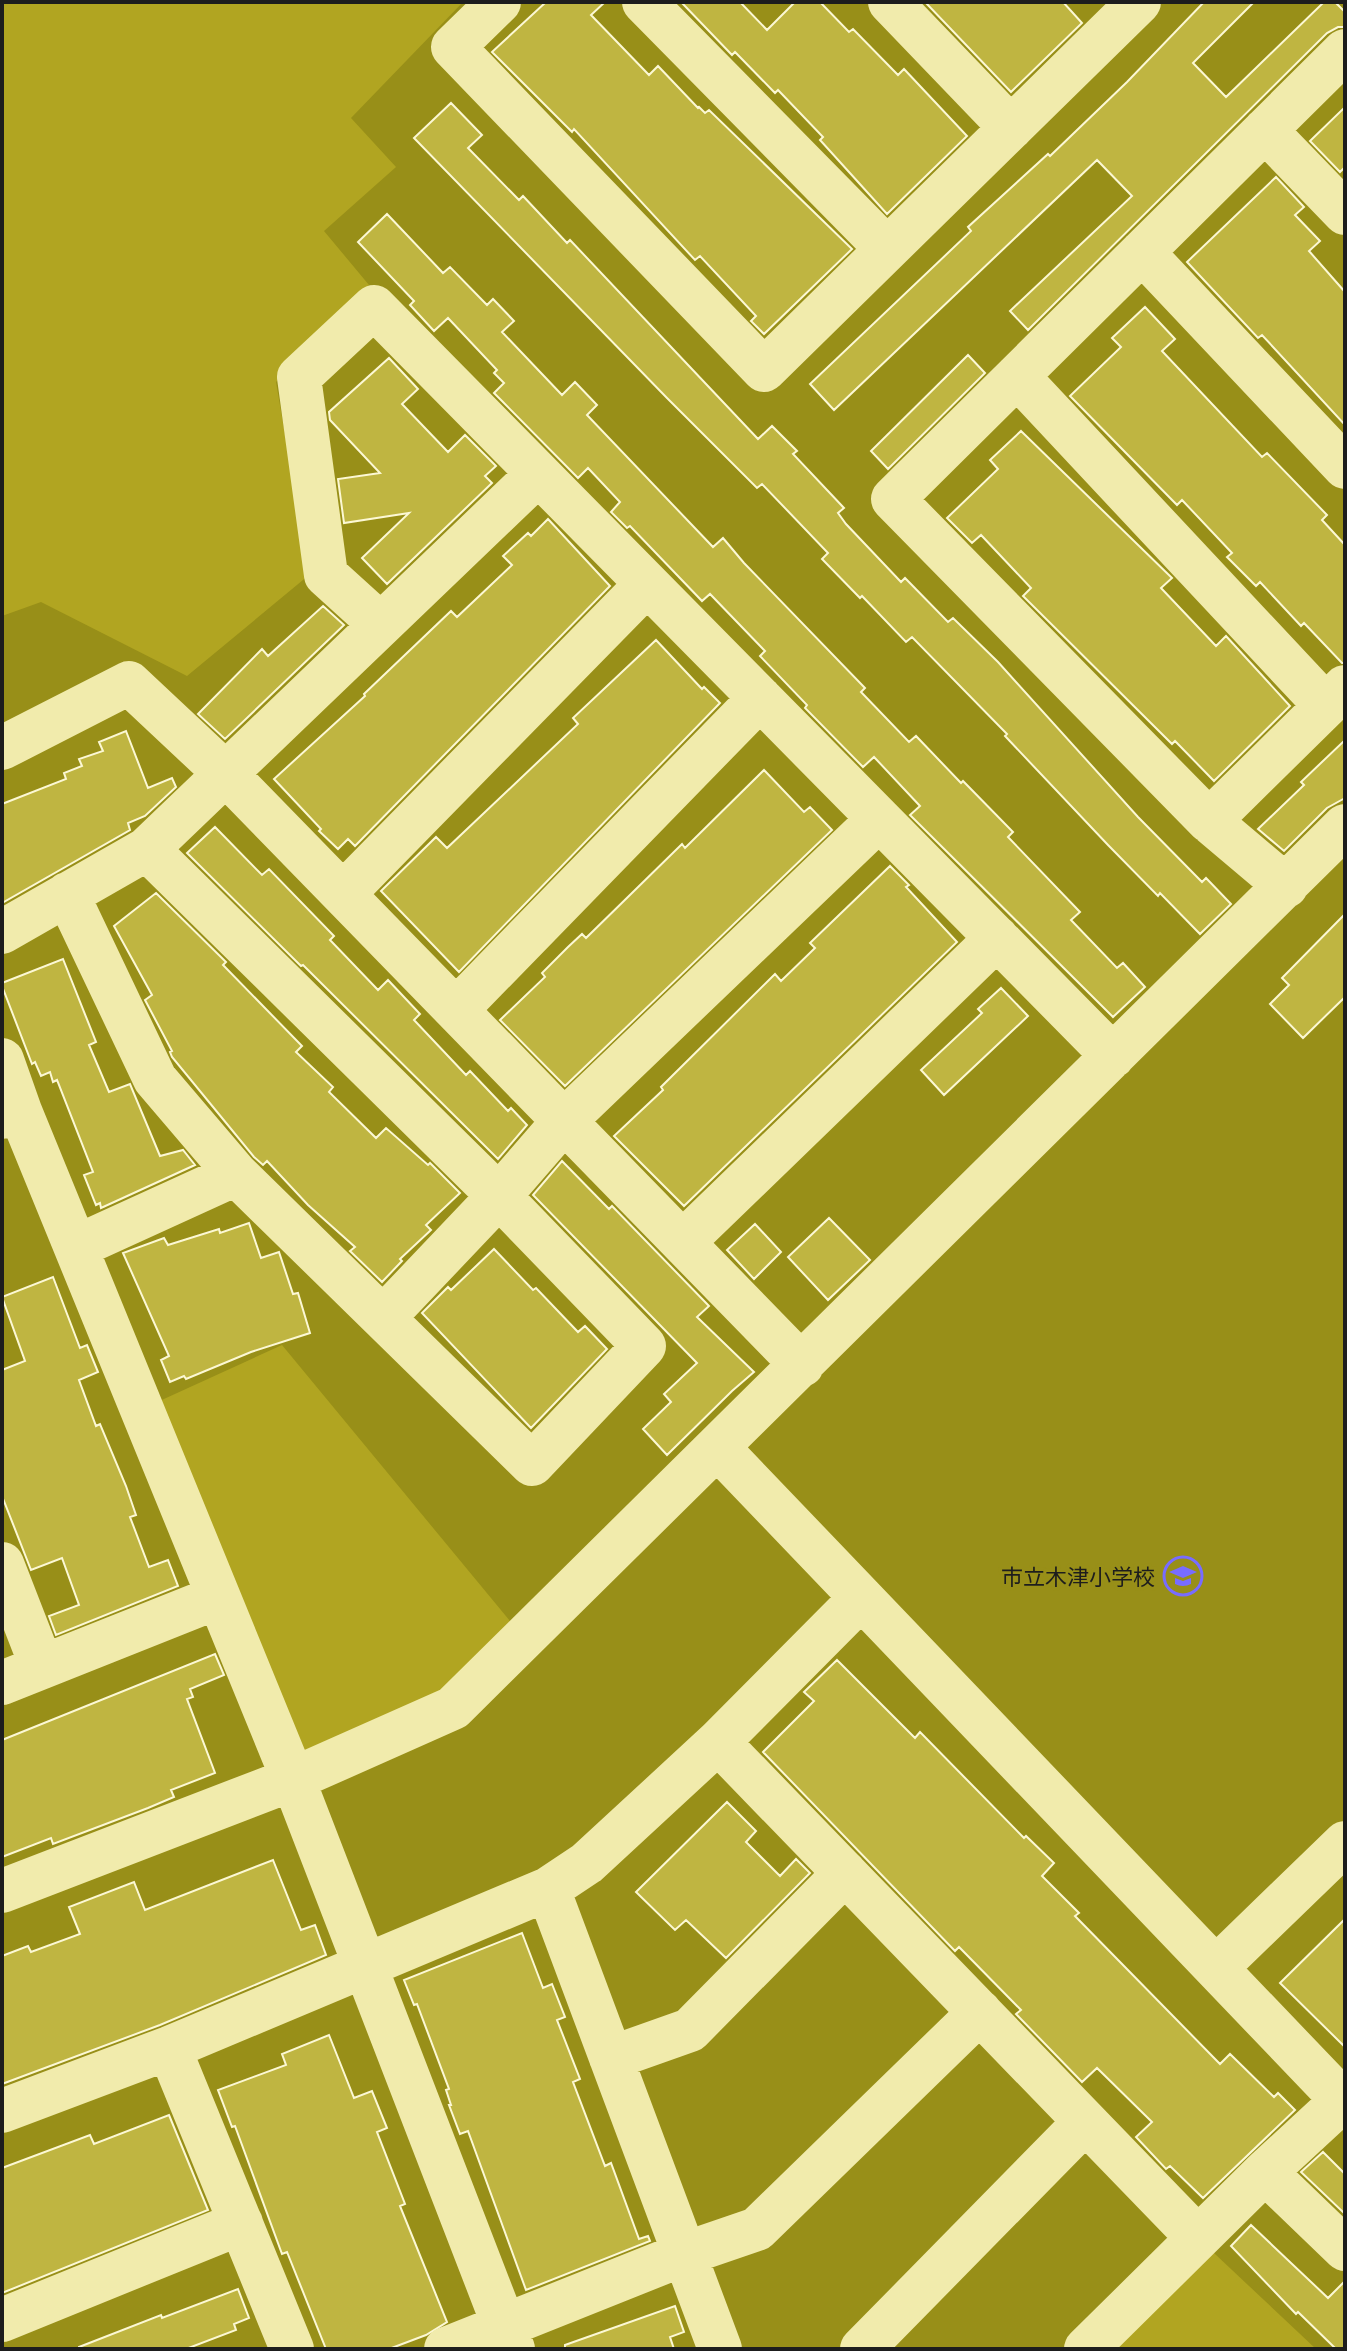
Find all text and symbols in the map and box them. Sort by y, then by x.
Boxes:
school or university icon: 市立木津小学校 [1162,1555,1204,1597]
place label: 市立木津小学校 [1001,1563,1155,1590]

